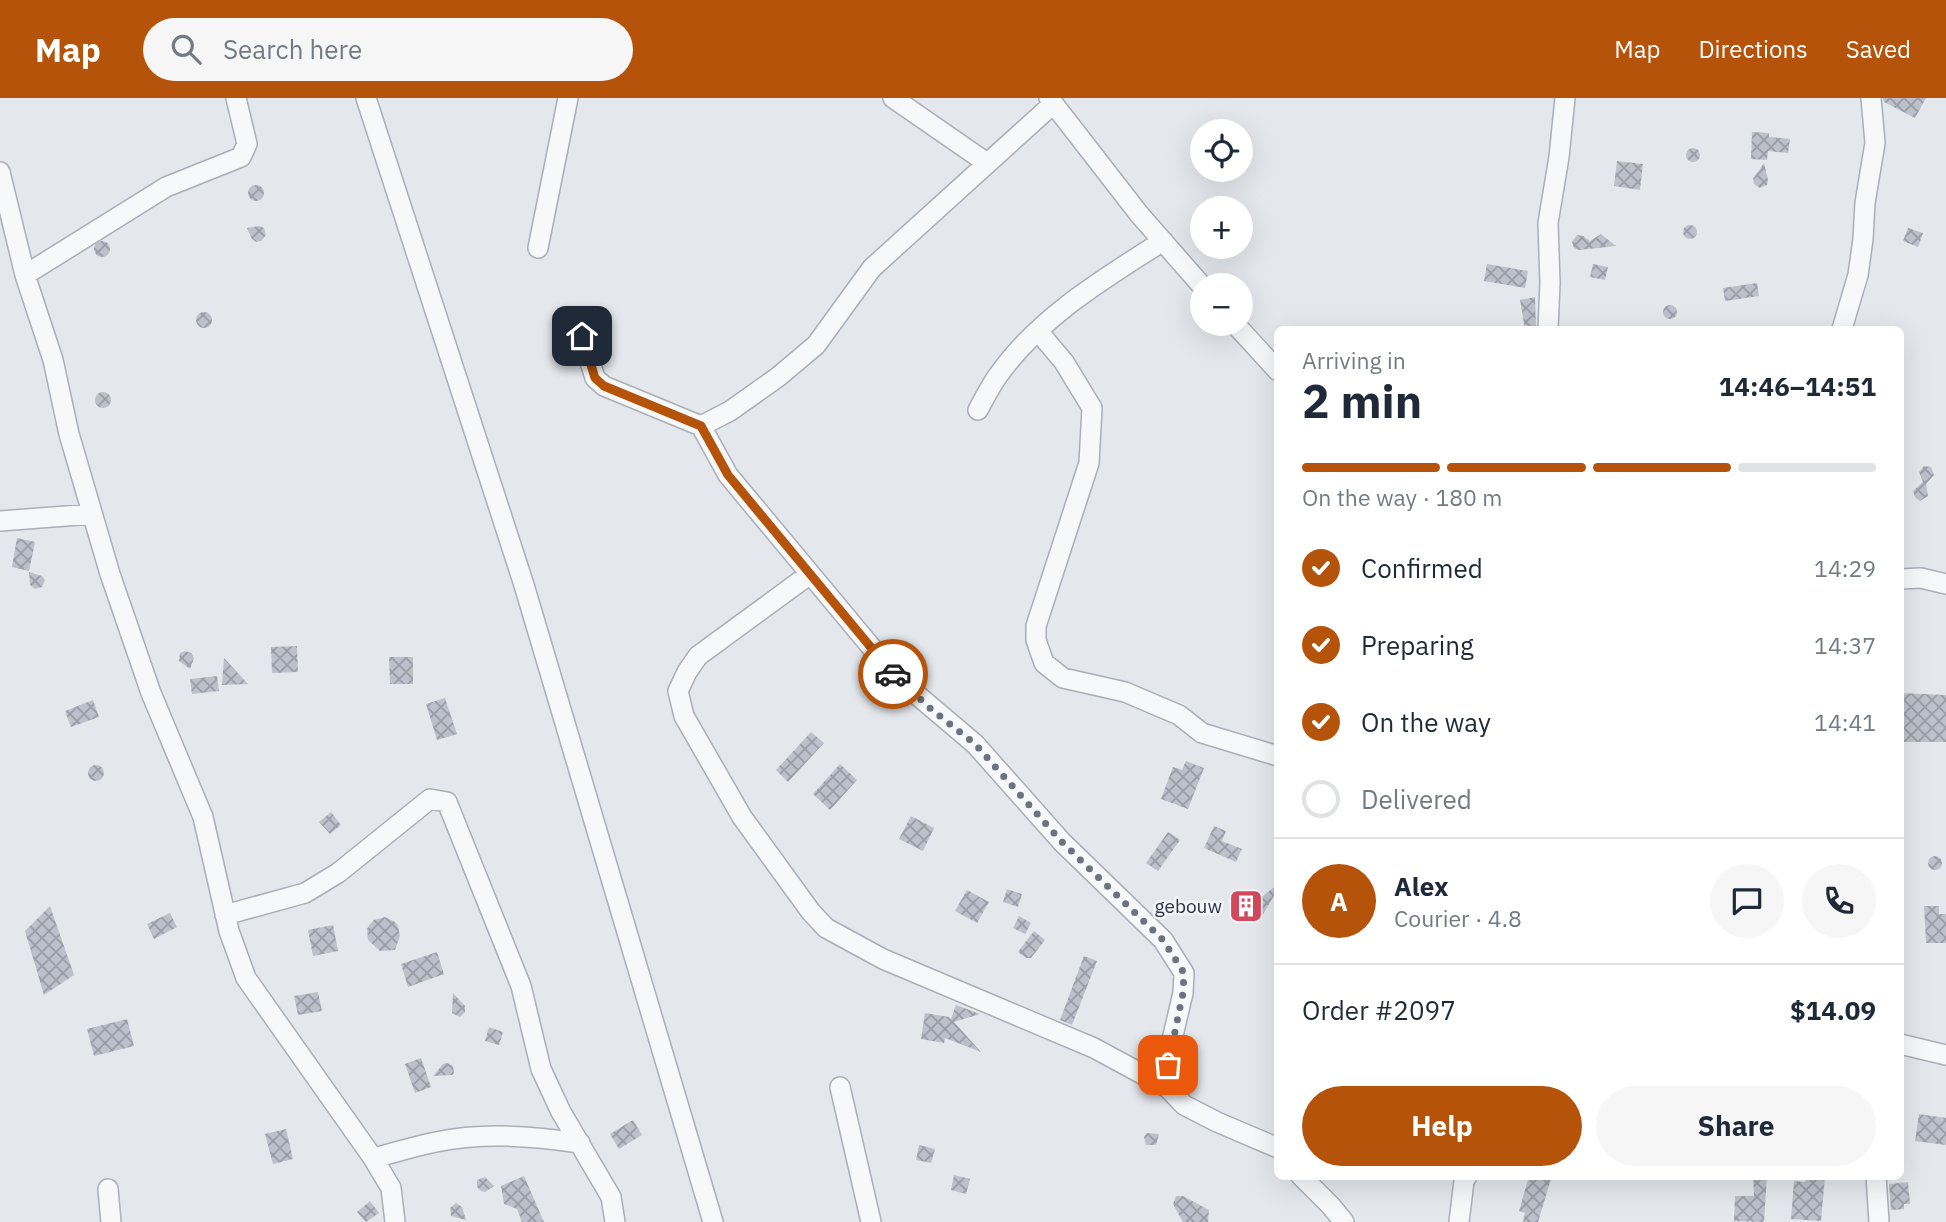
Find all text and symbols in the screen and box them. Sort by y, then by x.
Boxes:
search box [143,18,633,81]
text: Map [35,28,101,71]
icon: search [167,30,205,68]
text: Search here [223,32,362,66]
text: Map [1614,33,1660,65]
text: Directions [1698,33,1808,65]
text: Saved [1846,33,1911,65]
map controls [1190,119,1253,336]
button: locate [1190,119,1253,182]
button: + [1190,196,1253,259]
button: − [1190,273,1253,336]
pin [552,306,612,366]
icon: home [563,317,601,355]
text: Arriving in [1302,345,1406,375]
text: 14:46–14:51 [1719,369,1876,403]
text: 2 min [1302,371,1422,431]
text: On the way · 180 m [1302,482,1502,512]
icon: check [1302,549,1340,587]
text: Confirmed [1361,551,1483,585]
text: 14:29 [1814,553,1876,583]
icon: check [1302,626,1340,664]
text: Preparing [1361,628,1474,662]
text: 14:37 [1814,630,1876,660]
courier [858,639,928,709]
icon: car [874,655,912,693]
icon: check [1302,703,1340,741]
text: On the way [1361,705,1491,739]
text: 14:41 [1814,707,1876,737]
text: Delivered [1361,782,1472,816]
button: chat [1710,864,1784,938]
button: phone [1802,864,1876,938]
text: Alex [1394,869,1448,903]
text: A [1330,884,1348,918]
building icon: gebouw [1227,887,1265,925]
place label: gebouw [1155,894,1222,918]
text: Courier · 4.8 [1394,903,1522,933]
text: Order #2097 [1302,993,1456,1027]
text: $14.09 [1790,993,1876,1027]
pin [1138,1035,1198,1095]
icon: bag [1149,1046,1187,1084]
button: Help [1302,1086,1582,1166]
button: Share [1596,1086,1876,1166]

